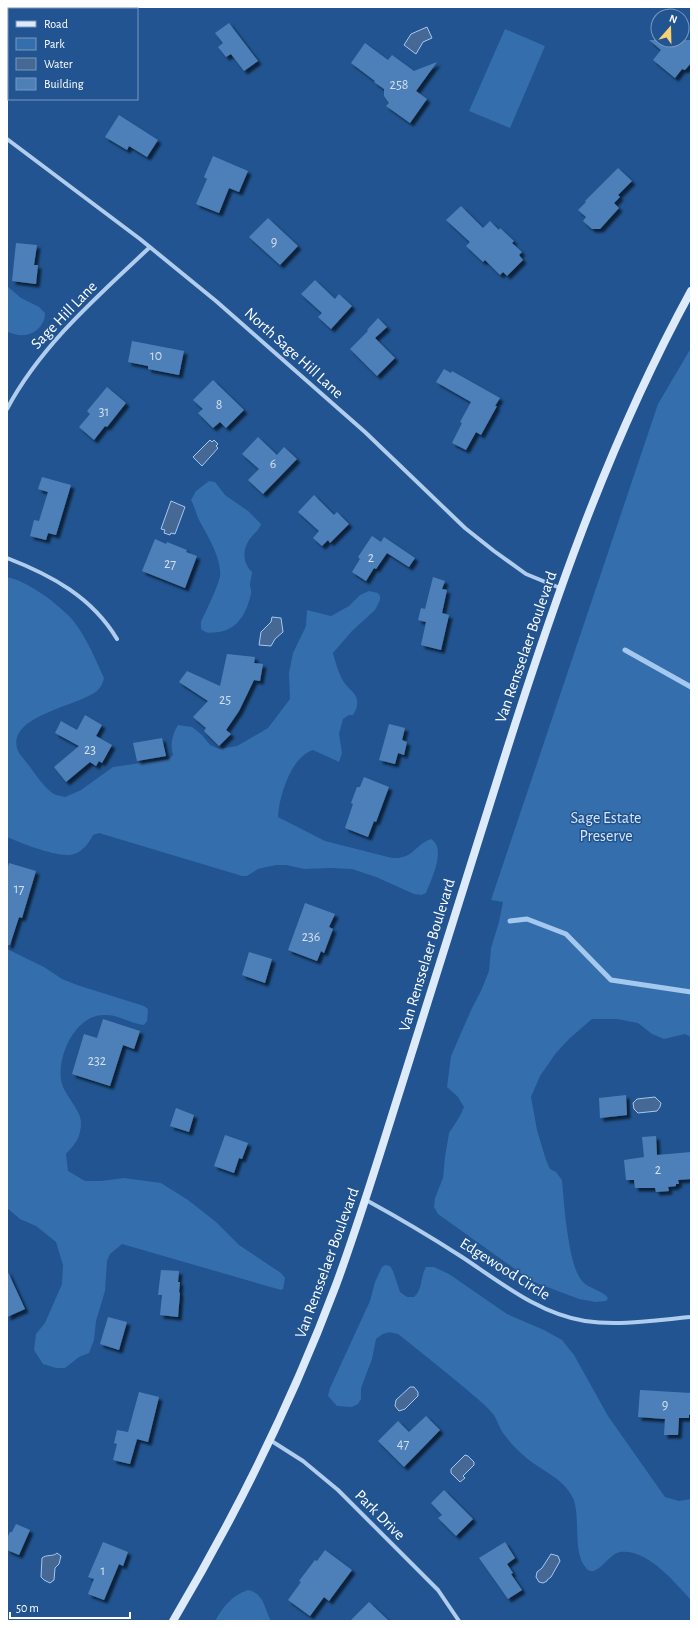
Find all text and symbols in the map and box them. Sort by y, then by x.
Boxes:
legend [8,8,138,100]
north arrow [650,8,690,48]
text: N [668,13,679,26]
text: Road [44,18,68,30]
text: Park [44,38,65,50]
text: Water [44,58,73,70]
text: Building [44,78,84,90]
house number: 258 [390,78,408,92]
house number: 9 [271,235,277,249]
street label: Sage Hill Lane [28,278,100,352]
street label: North Sage Hill Lane [242,305,346,401]
house number: 10 [150,349,162,363]
house number: 8 [216,398,222,412]
house number: 31 [99,405,109,419]
house number: 6 [270,457,276,471]
house number: 2 [368,551,374,565]
house number: 27 [164,557,176,571]
street label: Van Rensselaer Boulevard [493,569,559,725]
house number: 25 [219,693,231,707]
house number: 23 [84,743,96,757]
park label: Sage Estate Preserve [571,810,641,844]
street label: Van Rensselaer Boulevard [396,877,458,1033]
house number: 17 [14,882,24,896]
house number: 236 [302,930,320,944]
house number: 232 [88,1054,106,1068]
house number: 2 [655,1163,661,1177]
street label: Van Rensselaer Boulevard [292,1186,362,1340]
street label: Edgewood Circle [457,1235,553,1303]
house number: 9 [662,1398,668,1412]
house number: 47 [397,1437,409,1451]
street label: Park Drive [352,1487,408,1543]
house number: 1 [101,1564,105,1578]
scale bar [10,1594,130,1620]
text: 50 m [16,1602,39,1614]

